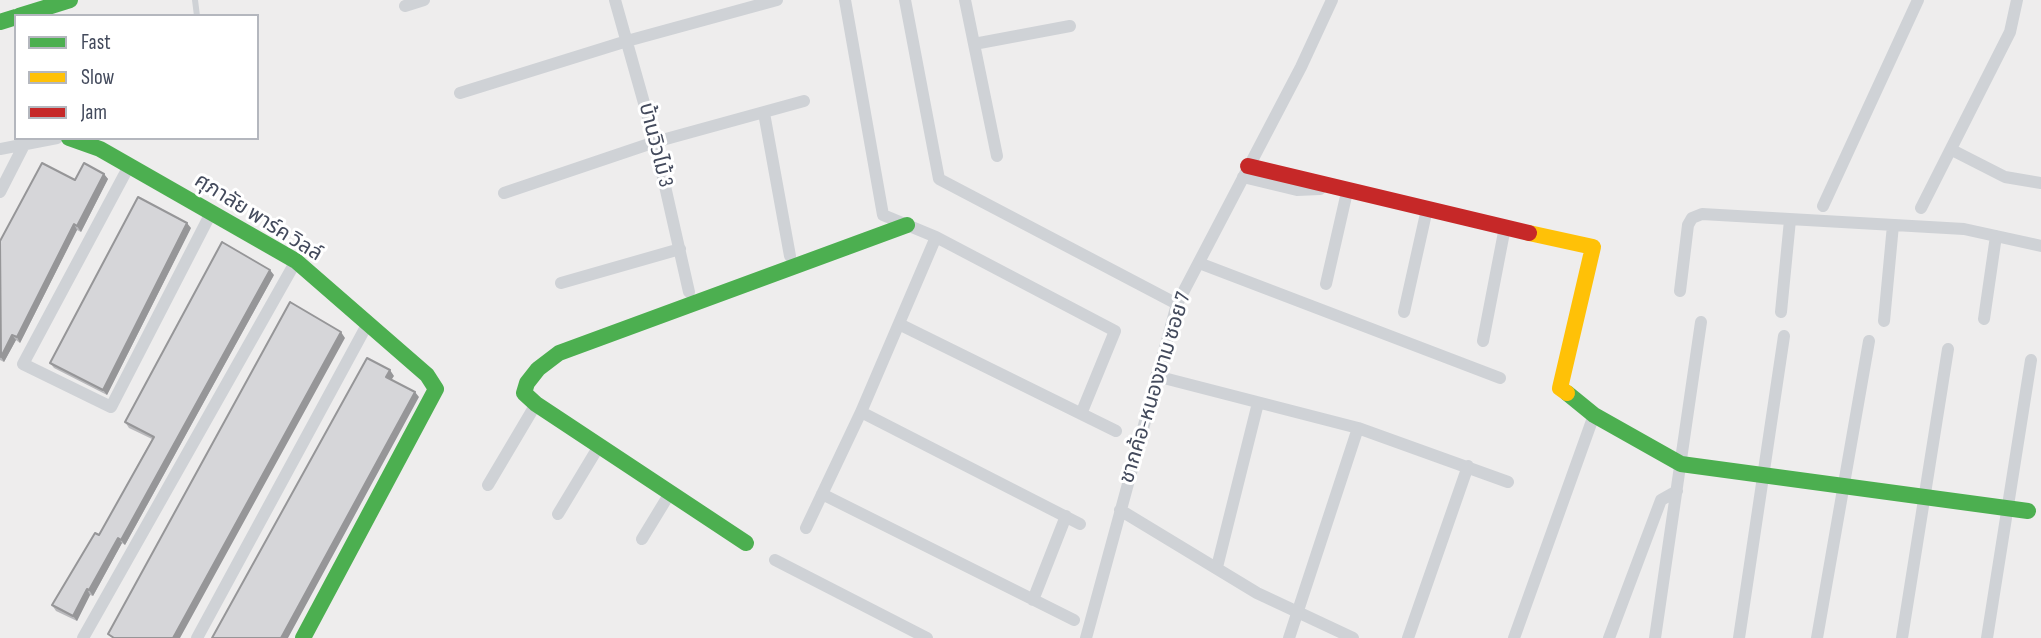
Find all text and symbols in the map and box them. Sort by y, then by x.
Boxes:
legend [14,14,259,140]
text: Fast [81,30,111,55]
text: Slow [81,65,114,90]
text: Jam [81,100,107,125]
street label: บ้านวิวไม้ 3 [632,100,678,190]
street label: ศุภาลัย พาร์ค วิลล์ [189,169,327,267]
street label: ชากค้อ-หนองขาม ซอย 7 [1115,290,1197,486]

